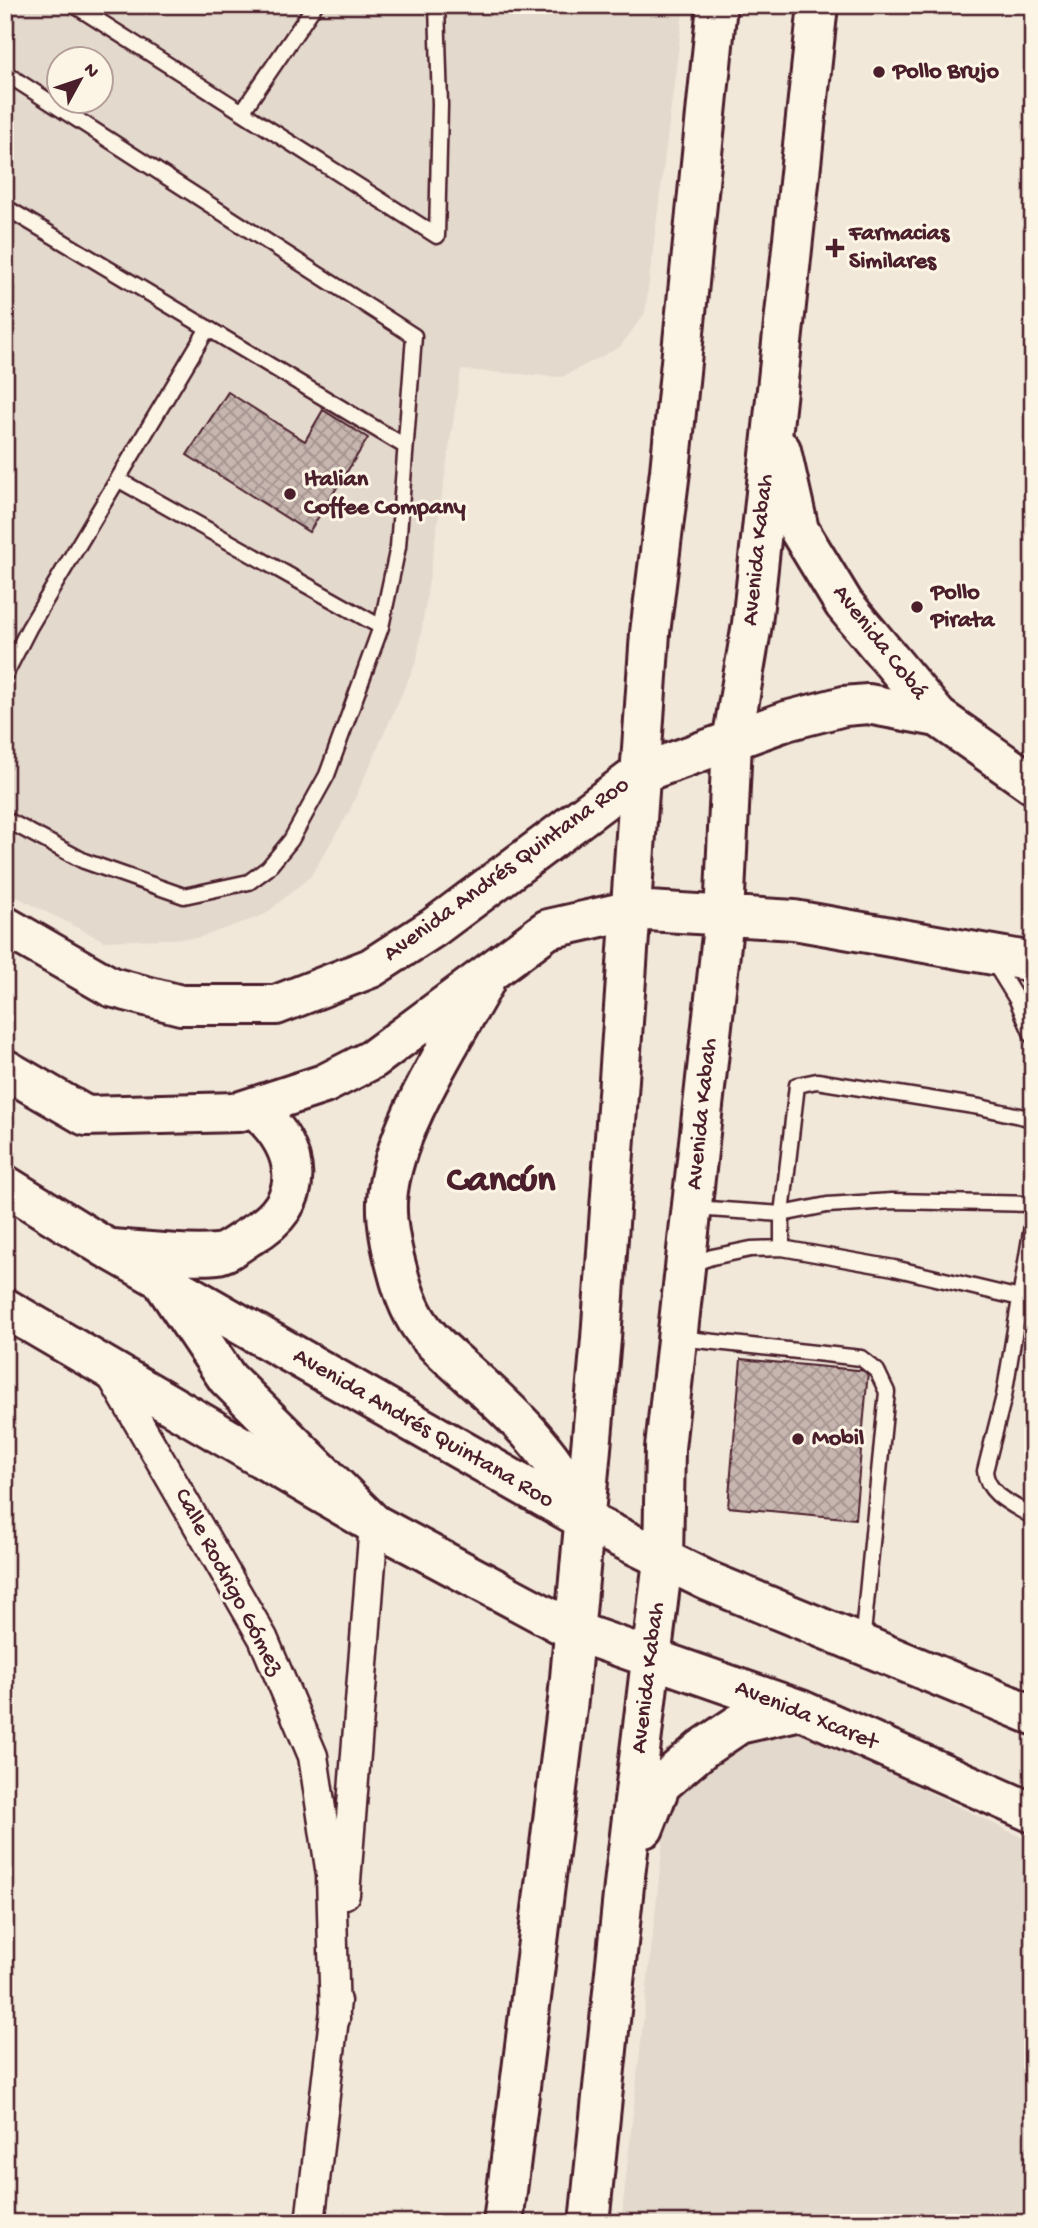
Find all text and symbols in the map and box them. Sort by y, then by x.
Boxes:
north arrow [46,46,116,116]
place label: Pollo Brujo [891,58,999,87]
text: N [78,59,103,83]
marker: Pollo Brujo [871,64,887,80]
place label: Farmacias Similares [848,220,950,277]
marker: Farmacias Similares [827,240,843,256]
place label: Italian Coffee Company [304,466,466,523]
street label: Avenida Kabah [737,473,781,627]
marker: Italian Coffee Company [282,486,298,502]
place label: Pollo Pirata [929,579,996,636]
street label: Avenida Cobá [825,580,933,707]
marker: Pollo Pirata [909,599,925,615]
street label: Avenida Andrés Quintana Roo [378,771,636,969]
street label: Avenida Kabah [681,1037,725,1191]
district label: Cancún [447,1160,556,1204]
street label: Avenida Andrés Quintana Roo [287,1342,559,1516]
place label: Mobil [812,1425,864,1454]
marker: Mobil [790,1431,806,1447]
street label: Calle Rodrigo Gómez [167,1484,290,1682]
street label: Avenida Kabah [625,1601,673,1755]
street label: Avenida Xcaret [730,1674,884,1759]

